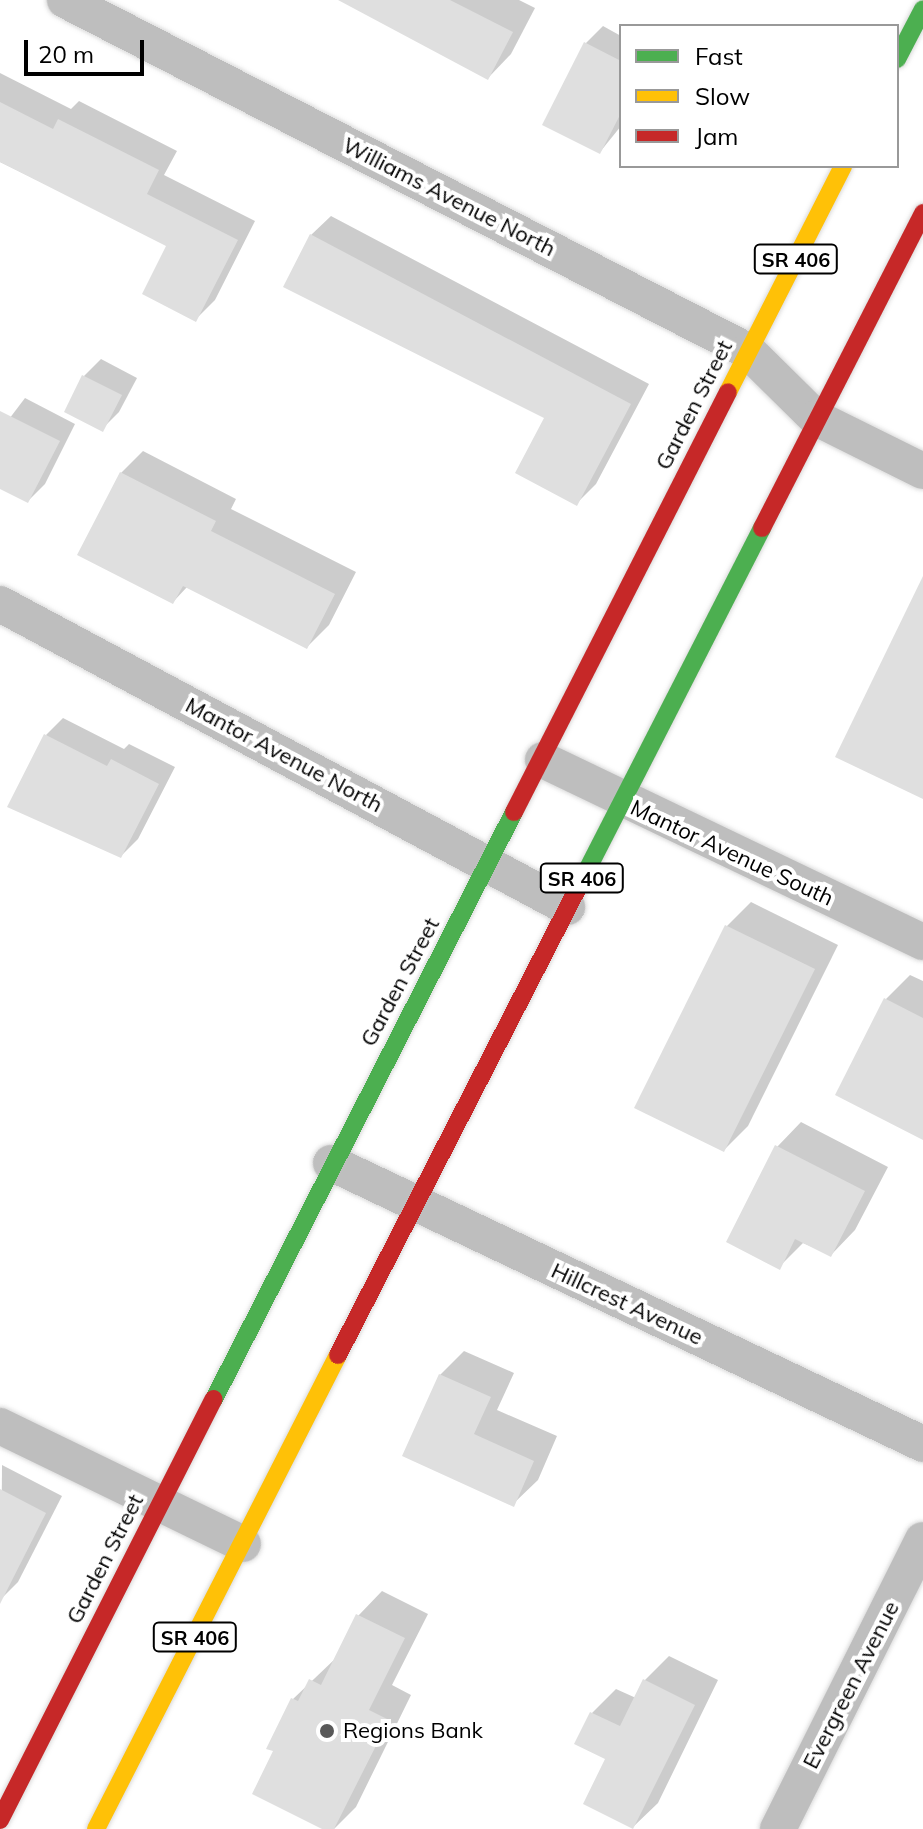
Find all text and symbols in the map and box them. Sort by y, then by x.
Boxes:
scale bar [28,24,148,74]
legend [619,24,899,168]
text: 20 m [38,39,94,69]
text: Fast [695,41,743,71]
text: Slow [695,81,750,111]
text: Jam [695,121,738,151]
street label: Williams Avenue North [338,132,560,262]
road number: SR 406 [752,243,840,275]
street label: Garden Street [650,336,738,474]
street label: Mantor Avenue North [181,692,387,818]
street label: Mantor Avenue South [626,794,838,912]
road number: SR 406 [538,862,626,894]
street label: Garden Street [355,913,445,1051]
street label: Hillcrest Avenue [547,1257,707,1351]
street label: Garden Street [61,1490,149,1628]
street label: Evergreen Avenue [797,1597,905,1773]
road number: SR 406 [151,1621,239,1653]
place label: Regions Bank [343,1718,483,1744]
marker: Regions Bank [318,1722,336,1740]

